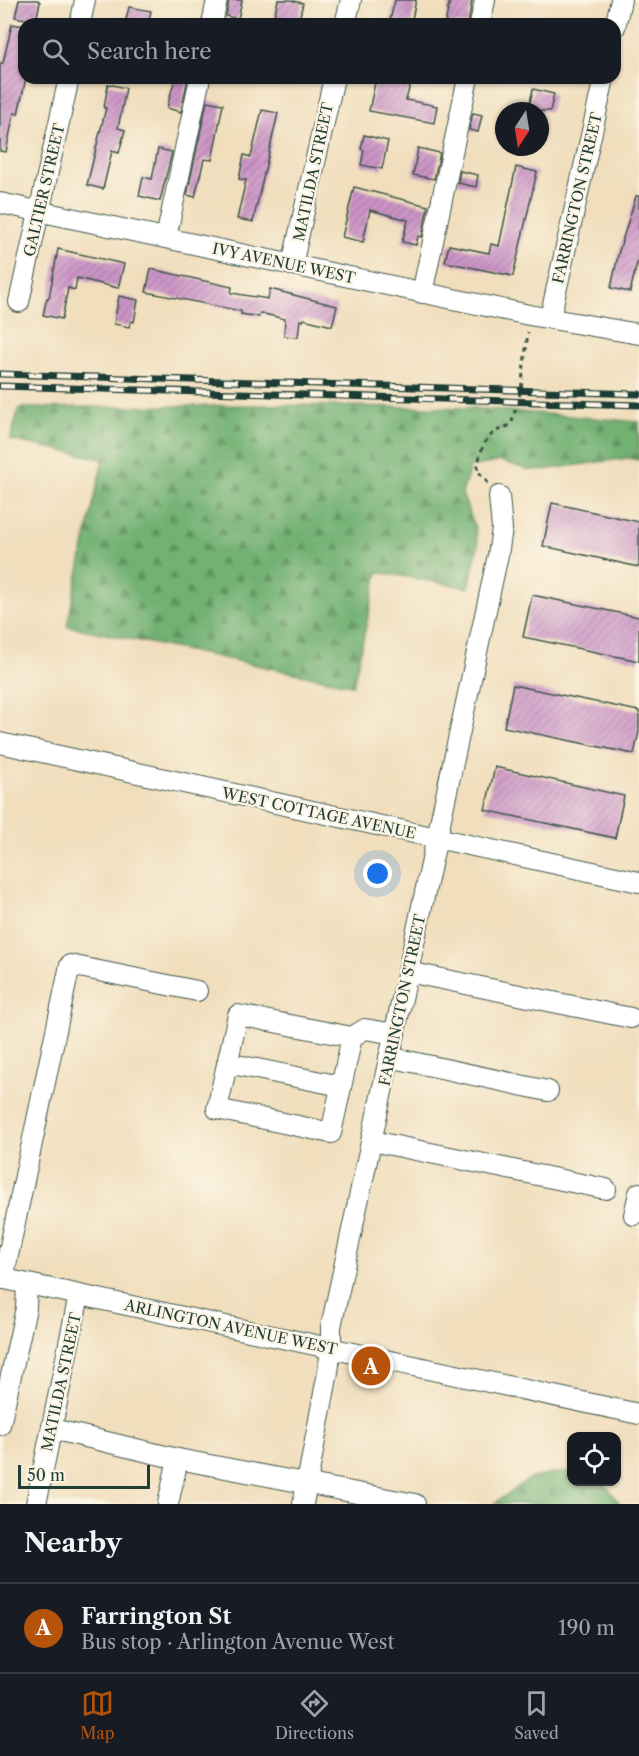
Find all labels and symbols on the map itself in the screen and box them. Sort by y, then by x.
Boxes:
street label: MATILDA STREET [289,100,337,243]
north arrow [495,102,549,156]
street label: FARRINGTON STREET [548,110,606,285]
street label: GALTIER STREET [19,121,69,258]
street label: IVY AVENUE WEST [211,239,358,288]
street label: WEST COTTAGE AVENUE [219,783,418,843]
your location [363,859,392,888]
street label: FARRINGTON STREET [375,912,430,1088]
street label: ARLINGTON AVENUE WEST [122,1295,340,1359]
street label: MATILDA STREET [37,1310,85,1453]
pin: A [352,1344,391,1388]
scale bar [18,1462,150,1490]

